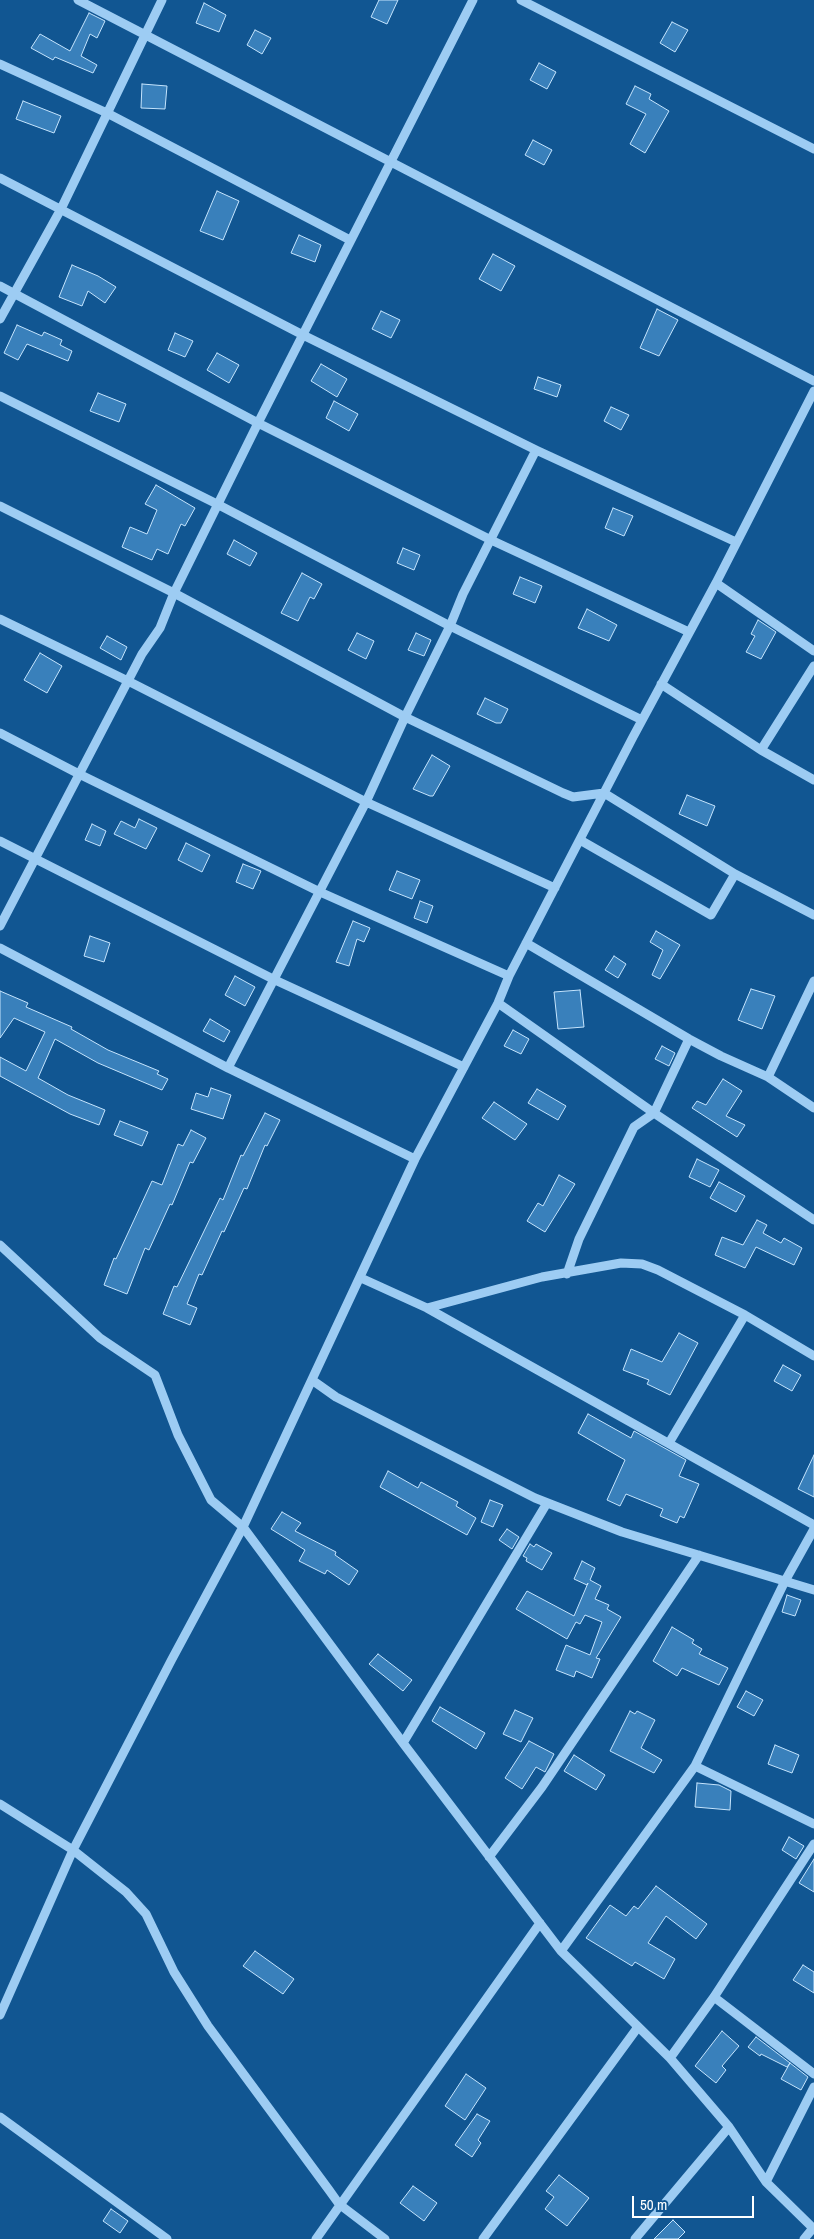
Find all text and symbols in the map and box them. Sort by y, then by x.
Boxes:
scale bar [634,2186,756,2218]
text: 50 m [640,2194,667,2215]

